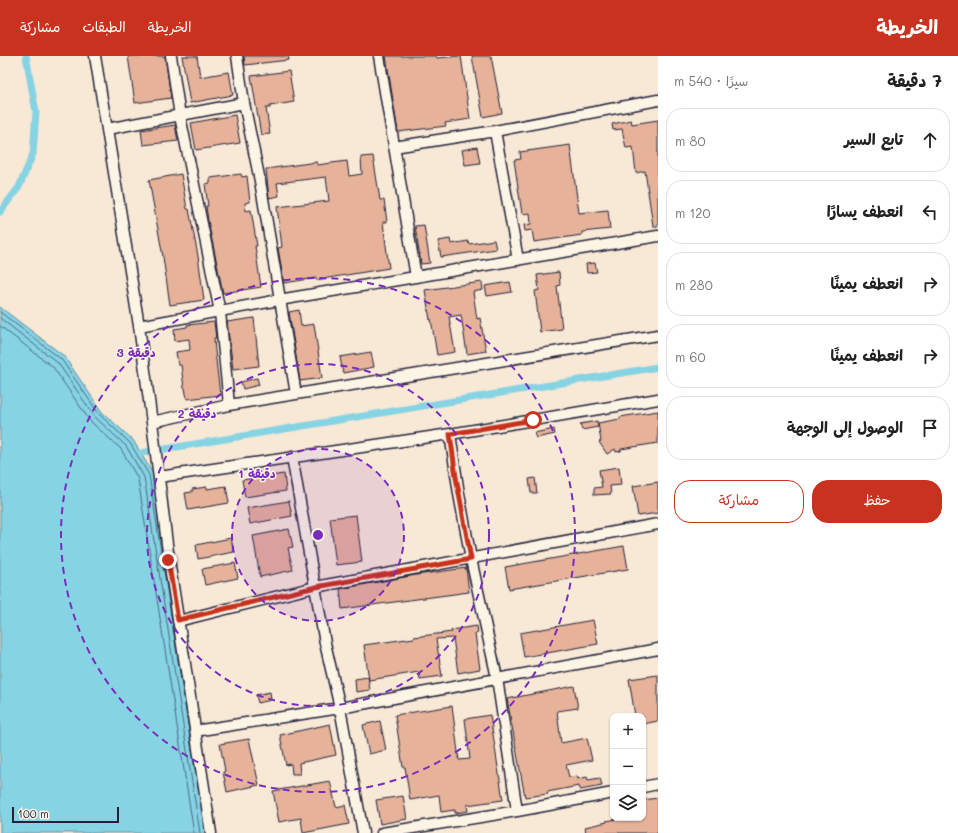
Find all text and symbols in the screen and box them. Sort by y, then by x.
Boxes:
text: الخريطة [876,14,938,39]
text: مشاركة [20,17,60,36]
text: الطبقات [82,17,126,36]
text: الخريطة [148,17,191,36]
text: 7 دقيقة [887,69,942,91]
text: سيرًا · 540 m [674,72,748,89]
text: تابع السير [844,129,903,149]
icon: ahead [919,129,941,151]
text: 80 m [675,132,705,149]
text: انعطف يسارًا [827,201,903,221]
icon: left [919,201,941,223]
text: 120 m [675,204,711,221]
text: انعطف يمينًا [831,273,903,293]
icon: right [919,273,941,295]
text: 280 m [675,276,713,293]
text: 3 دقيقة [116,344,156,360]
text: انعطف يمينًا [831,345,903,365]
icon: right [919,345,941,367]
text: 60 m [675,348,705,365]
text: 2 دقيقة [178,405,217,421]
route start [524,411,542,429]
text: الوصول إلى الوجهة [787,417,903,437]
icon: arrive [919,417,941,439]
text: 1 دقيقة [238,465,276,481]
button: مشاركة [674,480,804,523]
button: حفظ [812,480,942,523]
centre of rings [311,528,325,542]
route end [159,551,177,569]
map controls [610,713,646,821]
button: + [610,713,646,749]
button: − [610,749,646,785]
button: layers [610,785,646,821]
scale bar [12,805,119,824]
text: 100 m [18,806,49,821]

